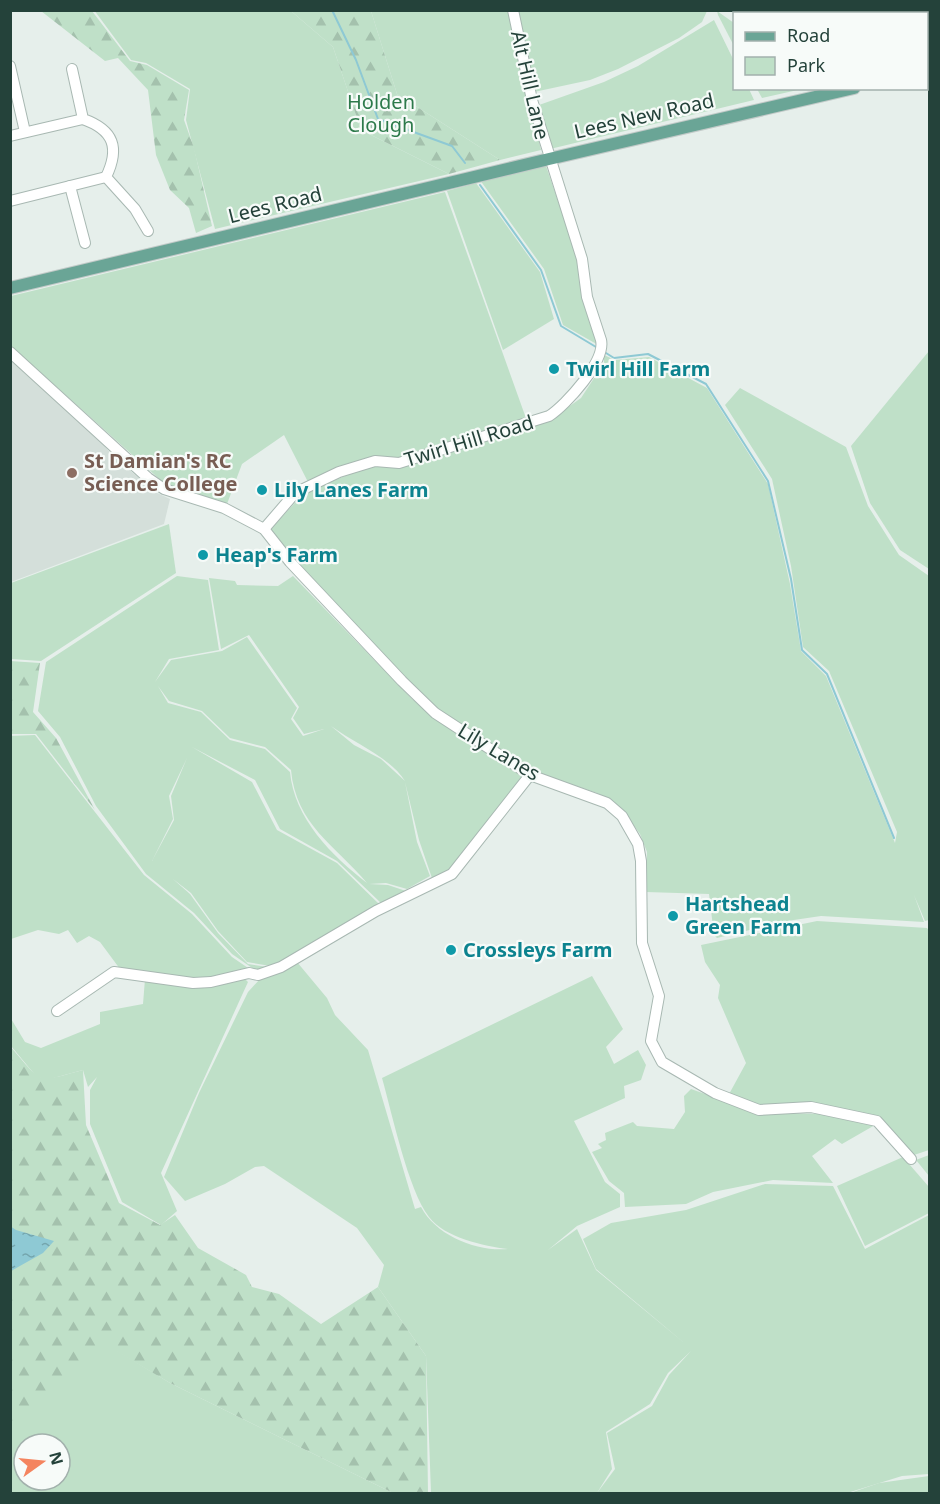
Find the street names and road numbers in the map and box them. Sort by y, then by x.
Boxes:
street label: Alt Hill Lane [505,28,556,142]
street label: Lees New Road [571,86,717,145]
street label: Lees Road [225,180,325,229]
street label: Twirl Hill Road [401,408,537,473]
street label: Lily Lanes [453,717,545,787]

